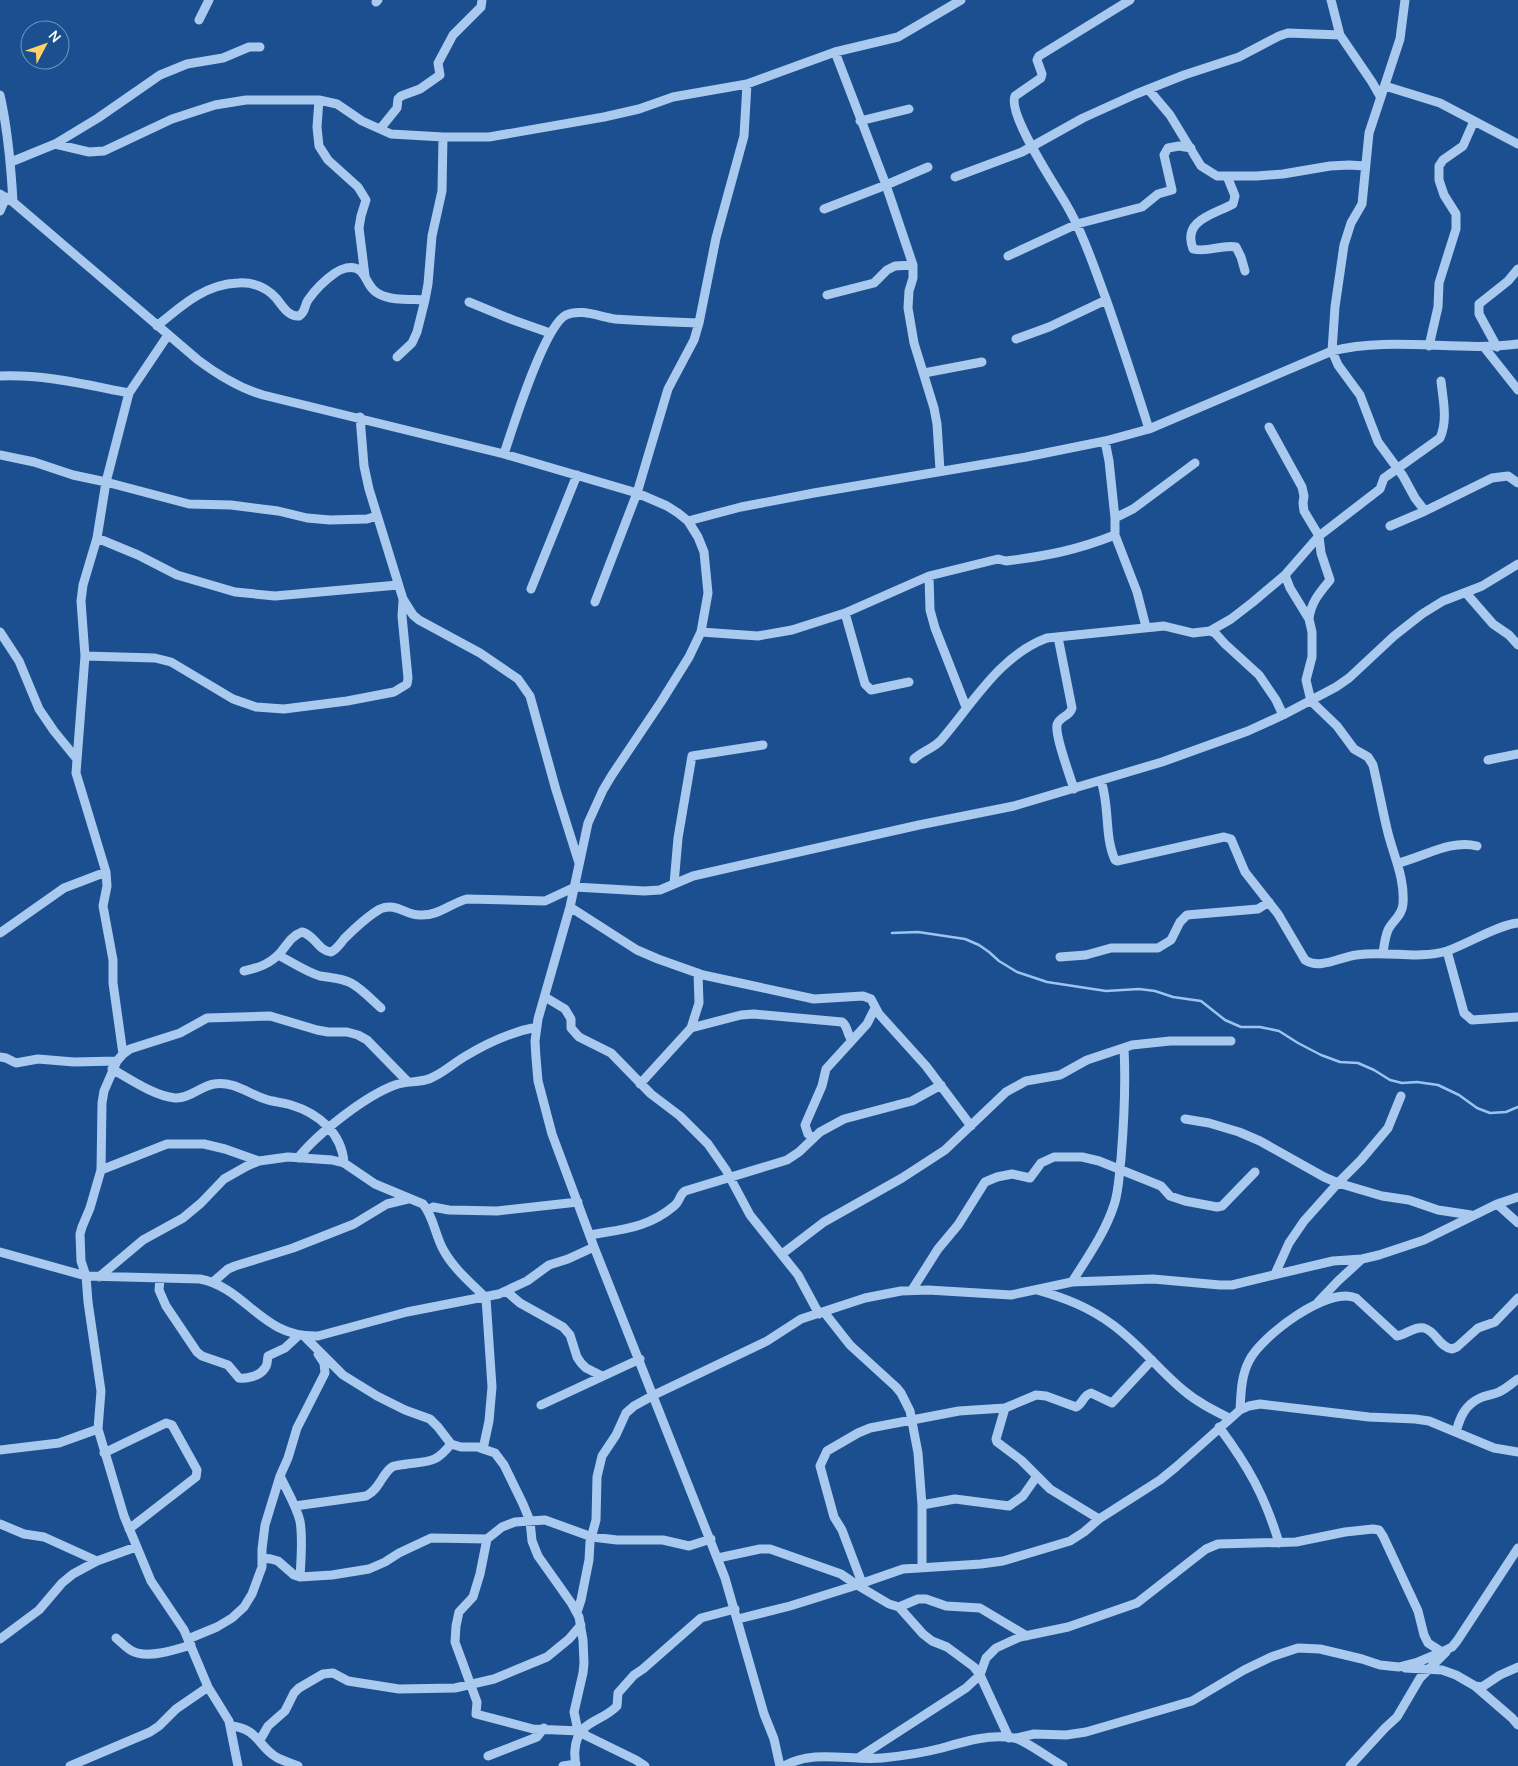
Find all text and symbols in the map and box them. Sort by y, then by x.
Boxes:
north arrow [20,20,70,70]
text: N [45,26,66,46]

